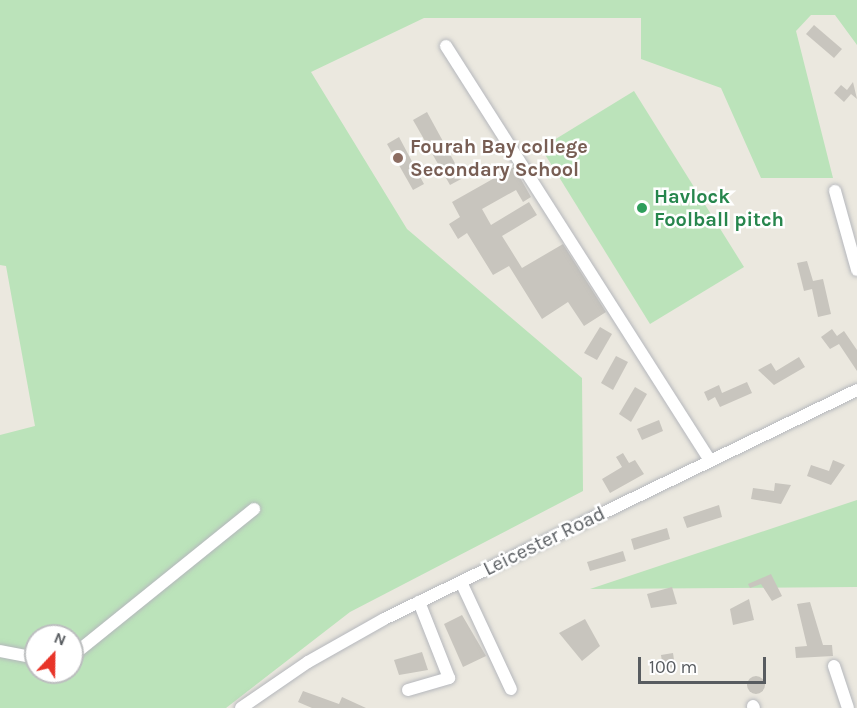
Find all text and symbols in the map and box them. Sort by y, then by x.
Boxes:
place label: Fourah Bay college Secondary School [410,134,588,181]
marker: Fourah Bay college Secondary School [391,151,405,165]
place label: Havlock Foolball pitch [654,184,784,231]
marker: Havlock Foolball pitch [635,201,649,215]
street label: Leicester Road [479,501,609,581]
north arrow [24,624,84,684]
text: N [51,628,69,650]
scale bar [641,645,768,683]
text: 100 m [649,656,697,678]

